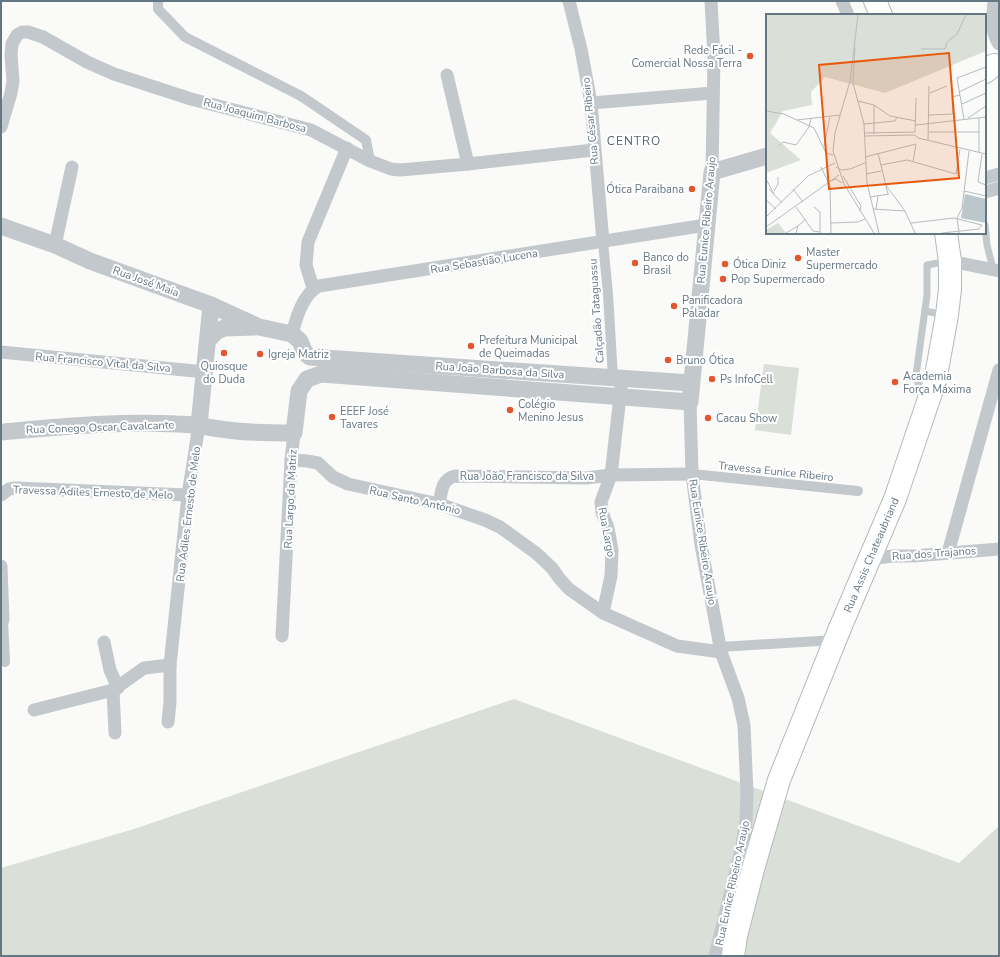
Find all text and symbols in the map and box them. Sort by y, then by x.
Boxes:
inset map [766,14,986,234]
place label: Rede Fácil - Comercial Nossa Terra [631,43,742,71]
marker: Rede Fácil - Comercial Nossa Terra [745,51,755,61]
street label: Rua César Ribeiro [578,77,603,165]
street label: Rua Joaquim Barbosa [202,95,308,136]
district label: CENTRO [607,133,661,149]
street label: Rua Eunice Ribeiro Araujo [693,156,720,284]
place label: Ótica Paraibana [606,181,684,197]
marker: Ótica Paraibana [687,184,697,194]
place label: Master Supermercado [806,245,878,273]
street label: Rua Sebastião Lucena [429,246,539,277]
place label: Banco do Brasil [643,250,689,278]
marker: Master Supermercado [793,253,803,263]
place label: Ótica Diniz [733,256,786,272]
street label: Calçadão Tataguassu [585,258,608,364]
marker: Banco do Brasil [630,258,640,268]
marker: Ótica Diniz [720,259,730,269]
street label: Rua José Maia [111,263,181,300]
place label: Pop Supermercado [731,272,825,287]
marker: Pop Supermercado [718,274,728,284]
place label: Panificadora Paladar [682,293,743,321]
marker: Panificadora Paladar [669,301,679,311]
place label: Prefeitura Municipal de Queimadas [479,333,578,361]
marker: Prefeitura Municipal de Queimadas [466,341,476,351]
place label: Igreja Matriz [268,347,329,362]
marker: Quiosque do Duda [219,348,229,358]
street label: Rua Francisco Vital da Silva [35,349,171,376]
marker: Igreja Matriz [255,349,265,359]
place label: Bruno Ótica [676,352,735,368]
marker: Bruno Ótica [663,355,673,365]
place label: Quiosque do Duda [200,359,248,387]
street label: Rua João Barbosa da Silva [435,359,565,382]
place label: Academia Força Máxima [903,369,971,397]
place label: Ps InfoCell [720,372,774,387]
marker: Ps InfoCell [707,374,717,384]
marker: Academia Força Máxima [890,377,900,387]
place label: Colégio Menino Jesus [518,397,583,425]
place label: EEEF José Tavares [340,404,389,432]
marker: Colégio Menino Jesus [505,405,515,415]
place label: Cacau Show [716,411,777,426]
marker: EEEF José Tavares [327,412,337,422]
marker: Cacau Show [703,413,713,423]
street label: Rua Conego Oscar Cavalcante [26,417,175,438]
street label: Rua Adiles Ernesto de Melo [173,445,204,583]
street label: Rua Largo da Matriz [280,449,301,549]
street label: Travessa Eunice Ribeiro [718,458,834,485]
street label: Rua João Francisco da Silva [460,469,594,484]
street label: Rua Eunice Ribeiro Araujo [685,478,720,606]
street label: Travessa Adiles Ernesto de Melo [13,482,173,503]
street label: Rua Santo Antônio [368,483,462,518]
street label: Rua Assis Chateaubriand [840,495,903,615]
street label: Rua Largo [594,506,619,558]
street label: Rua dos Trajanos [891,543,977,564]
street label: Rua Eunice Ribeiro Araujo [712,819,753,947]

